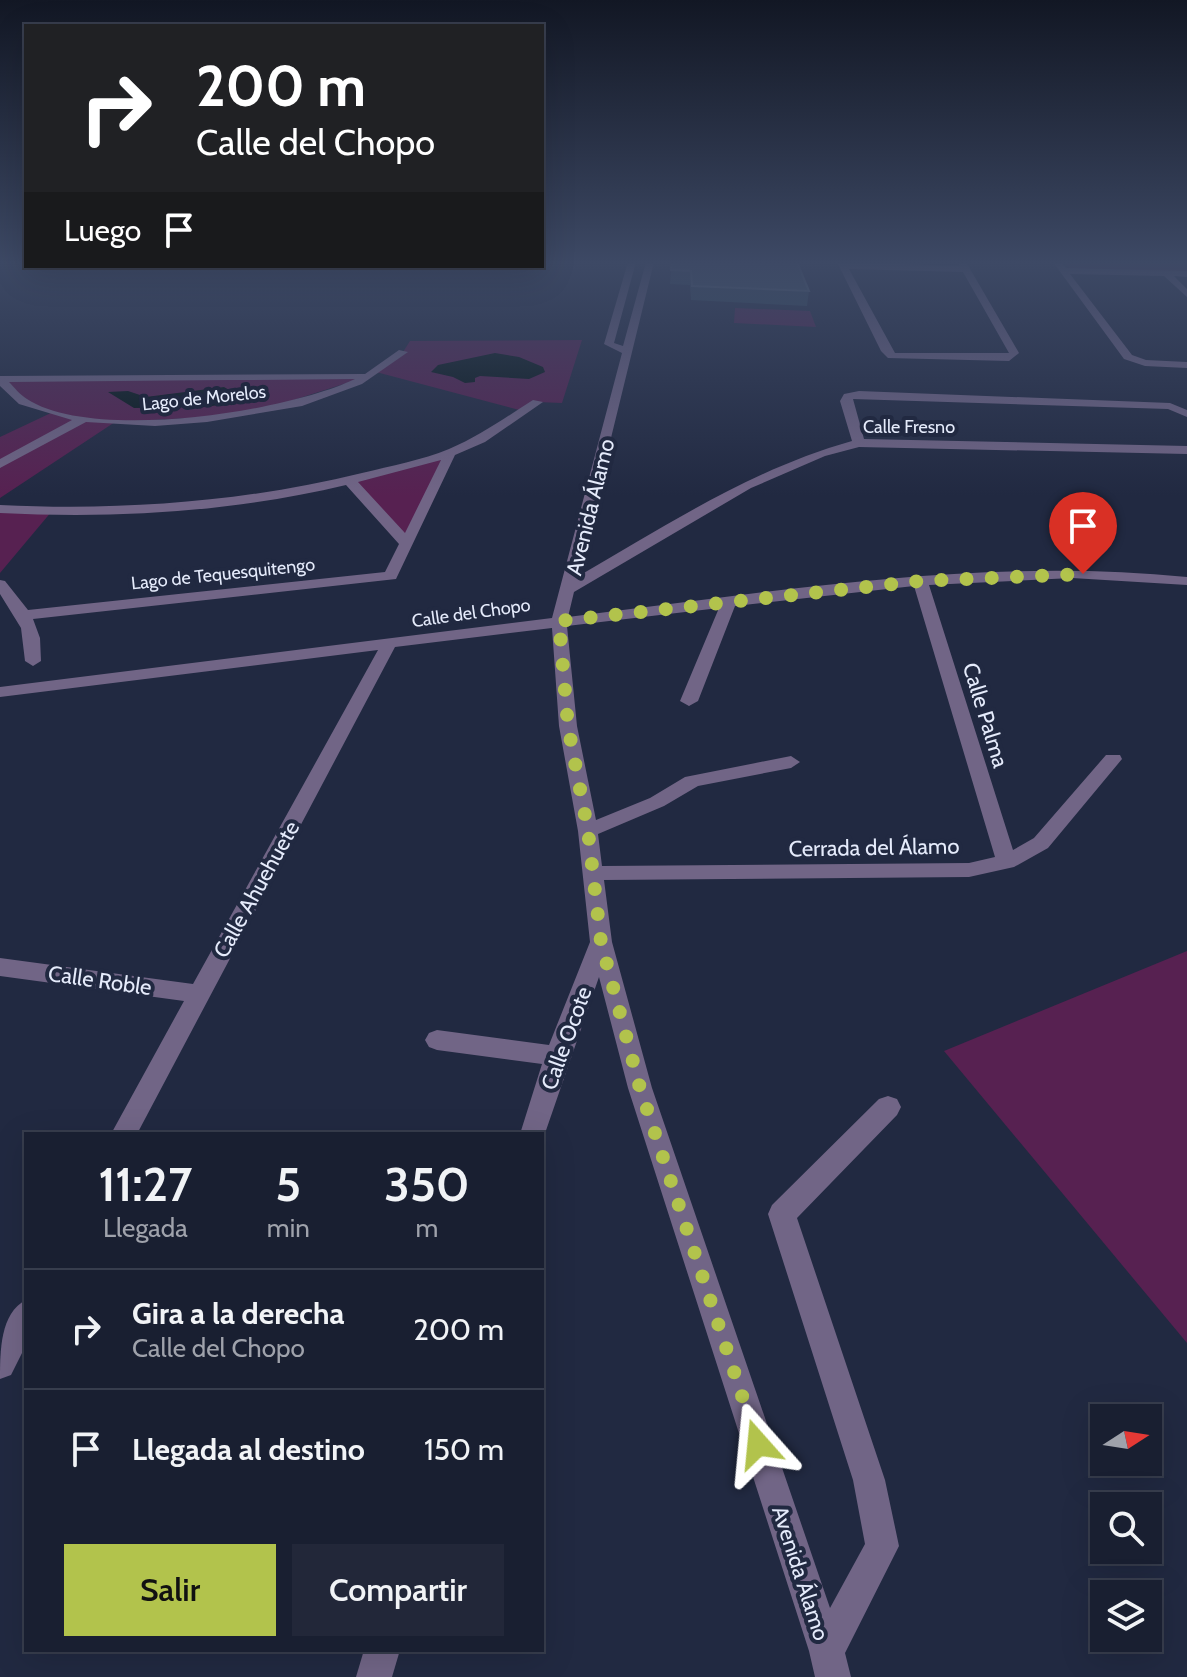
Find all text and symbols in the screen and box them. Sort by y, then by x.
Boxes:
text: 200 m [196,52,366,120]
icon: right [64,56,168,160]
text: Calle del Chopo [196,120,435,164]
icon: arrive [157,208,201,252]
text: Luego [64,212,141,249]
street label: Lago de Morelos [141,381,267,415]
street label: Calle Fresno [863,416,955,438]
street label: Avenida Álamo [560,436,621,578]
pin [1049,492,1117,574]
icon: arrive [1061,504,1105,548]
street label: Lago de Tequesquitengo [130,553,316,595]
street label: Calle del Chopo [410,594,532,632]
street label: Calle Palma [957,659,1014,771]
street label: Calle Ahuehuete [208,816,305,962]
street label: Cerrada del Álamo [788,833,960,862]
street label: Calle Roble [47,960,153,1001]
street label: Calle Ocote [535,983,598,1093]
text: 11:27 [98,1155,192,1213]
text: 5 [275,1155,301,1213]
text: 350 [384,1155,470,1213]
text: Llegada [103,1212,188,1244]
text: min [267,1212,310,1244]
text: m [415,1212,438,1244]
text: Gira a la derecha [132,1295,344,1332]
icon: right [64,1307,108,1351]
text: 200 m [413,1311,504,1348]
text: Calle del Chopo [132,1332,305,1364]
position arrow [716,1402,800,1486]
north arrow [1090,1404,1162,1476]
map controls [1090,1404,1162,1652]
icon: arrive [64,1427,108,1471]
text: Llegada al destino [132,1431,365,1468]
text: 150 m [424,1431,504,1468]
button: search [1090,1492,1162,1564]
street label: Avenida Álamo [766,1502,835,1644]
button: Salir [64,1544,276,1636]
button: Compartir [292,1544,504,1636]
button: layers [1090,1580,1162,1652]

